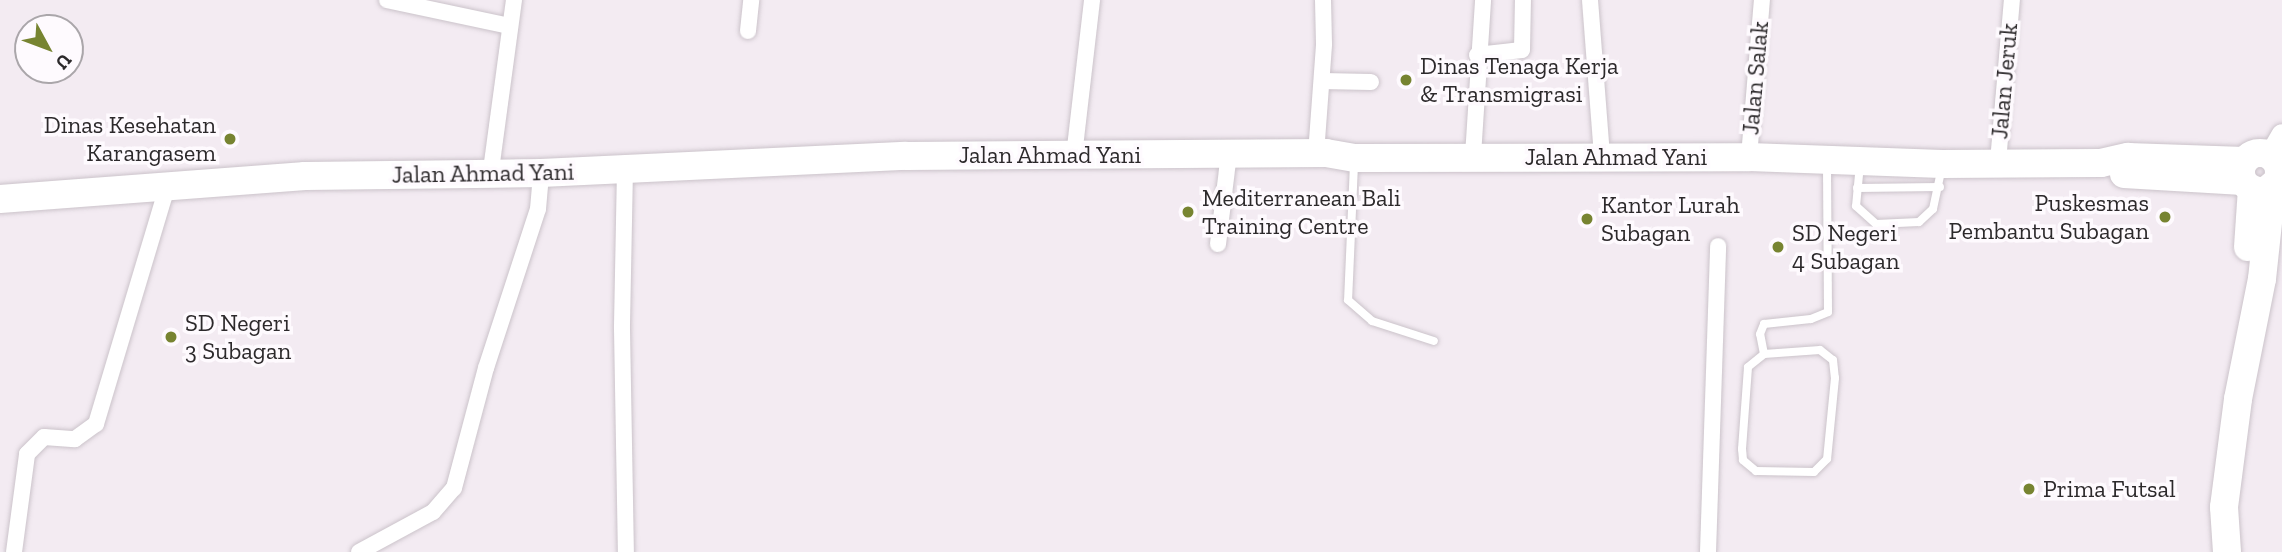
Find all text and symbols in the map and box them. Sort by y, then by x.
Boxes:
north arrow [14,14,84,84]
street label: Jalan Salak [1736,20,1774,136]
street label: Jalan Jeruk [1985,22,2023,140]
text: U [51,49,77,74]
place label: Dinas Tenaga Kerja & Transmigrasi [1420,52,1619,108]
marker: Dinas Tenaga Kerja & Transmigrasi [1398,72,1414,88]
place label: Dinas Kesehatan Karangasem [44,111,216,167]
marker: Dinas Kesehatan Karangasem [222,131,238,147]
street label: Jalan Ahmad Yani [958,141,1142,169]
street label: Jalan Ahmad Yani [1524,143,1708,171]
street label: Jalan Ahmad Yani [391,157,575,189]
place label: Mediterranean Bali Training Centre [1202,184,1401,240]
place label: Puskesmas Pembantu Subagan [1949,189,2149,245]
place label: Kantor Lurah Subagan [1601,191,1740,247]
marker: Mediterranean Bali Training Centre [1180,204,1196,220]
marker: Puskesmas Pembantu Subagan [2155,207,2175,227]
marker: Kantor Lurah Subagan [1579,211,1595,227]
place label: SD Negeri 4 Subagan [1792,219,1900,275]
marker: SD Negeri 4 Subagan [1770,239,1786,255]
place label: SD Negeri 3 Subagan [185,309,291,365]
marker: SD Negeri 3 Subagan [163,329,179,345]
place label: Prima Futsal [2043,475,2176,503]
marker: Prima Futsal [2021,481,2037,497]

